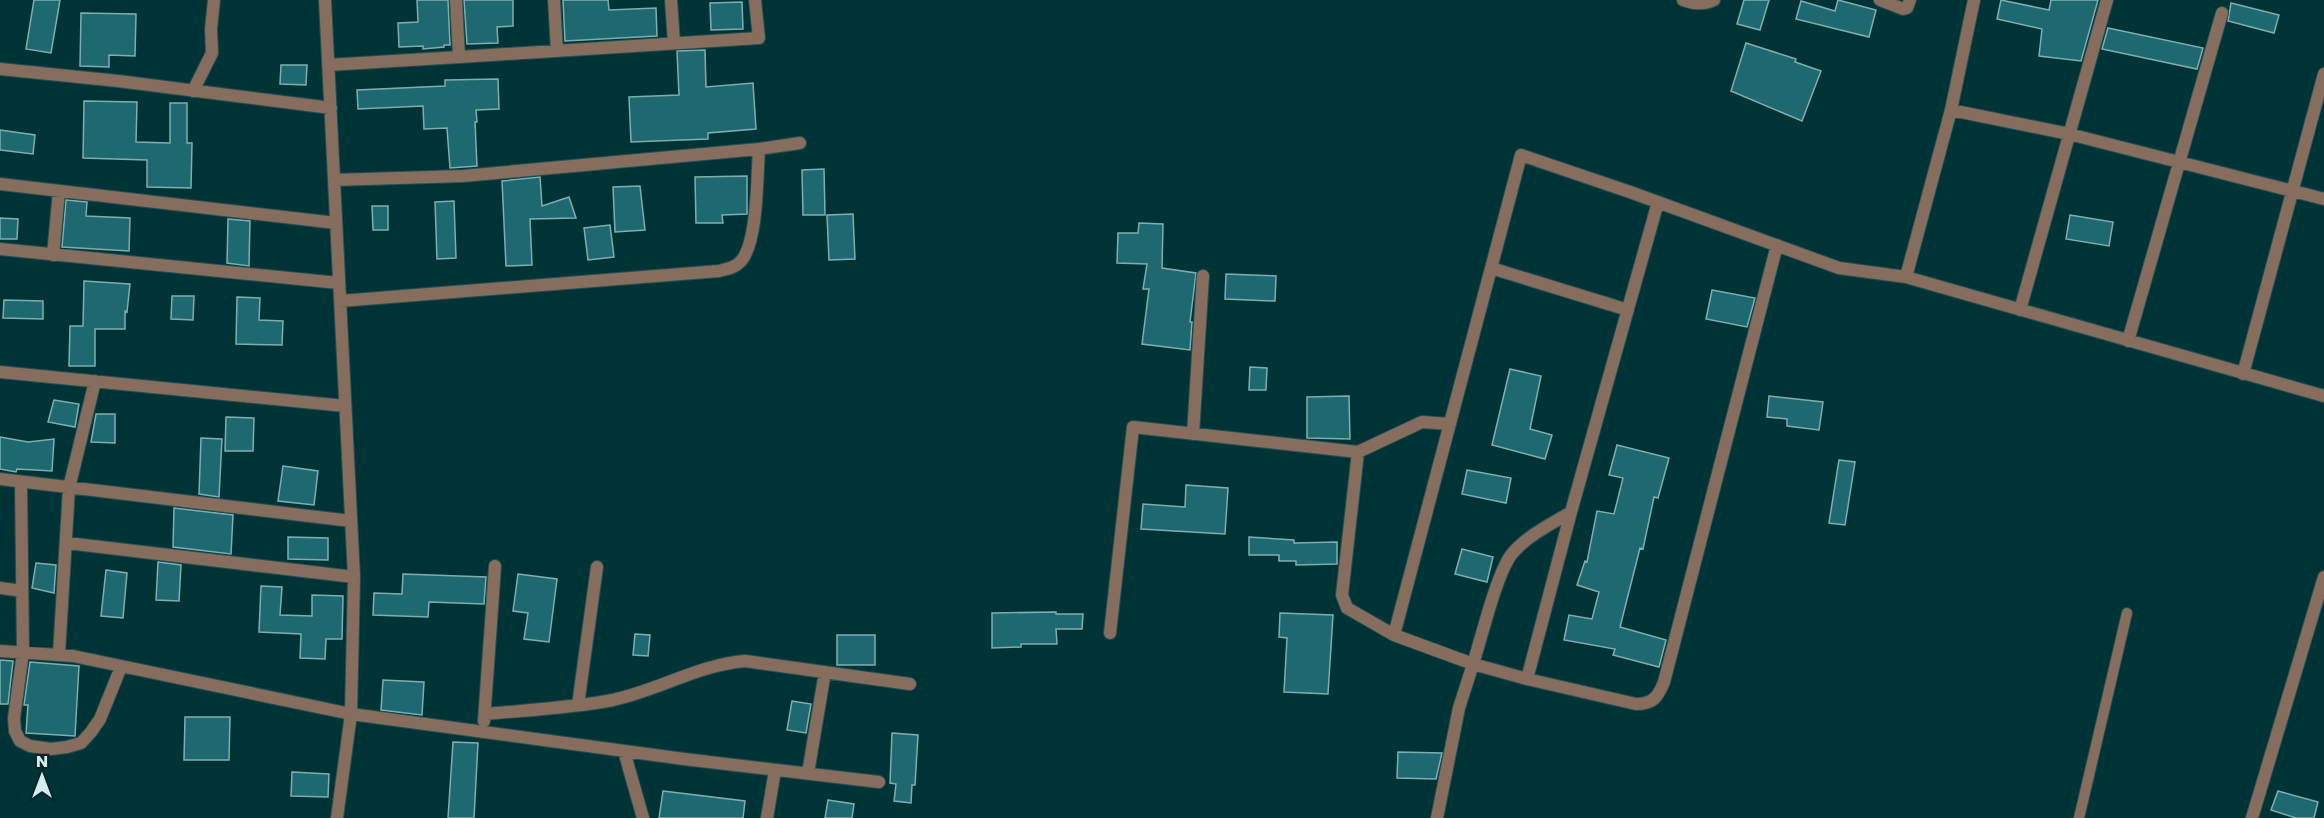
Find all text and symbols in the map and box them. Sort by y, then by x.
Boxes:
north arrow [12,746,72,806]
text: N [36,750,48,773]

